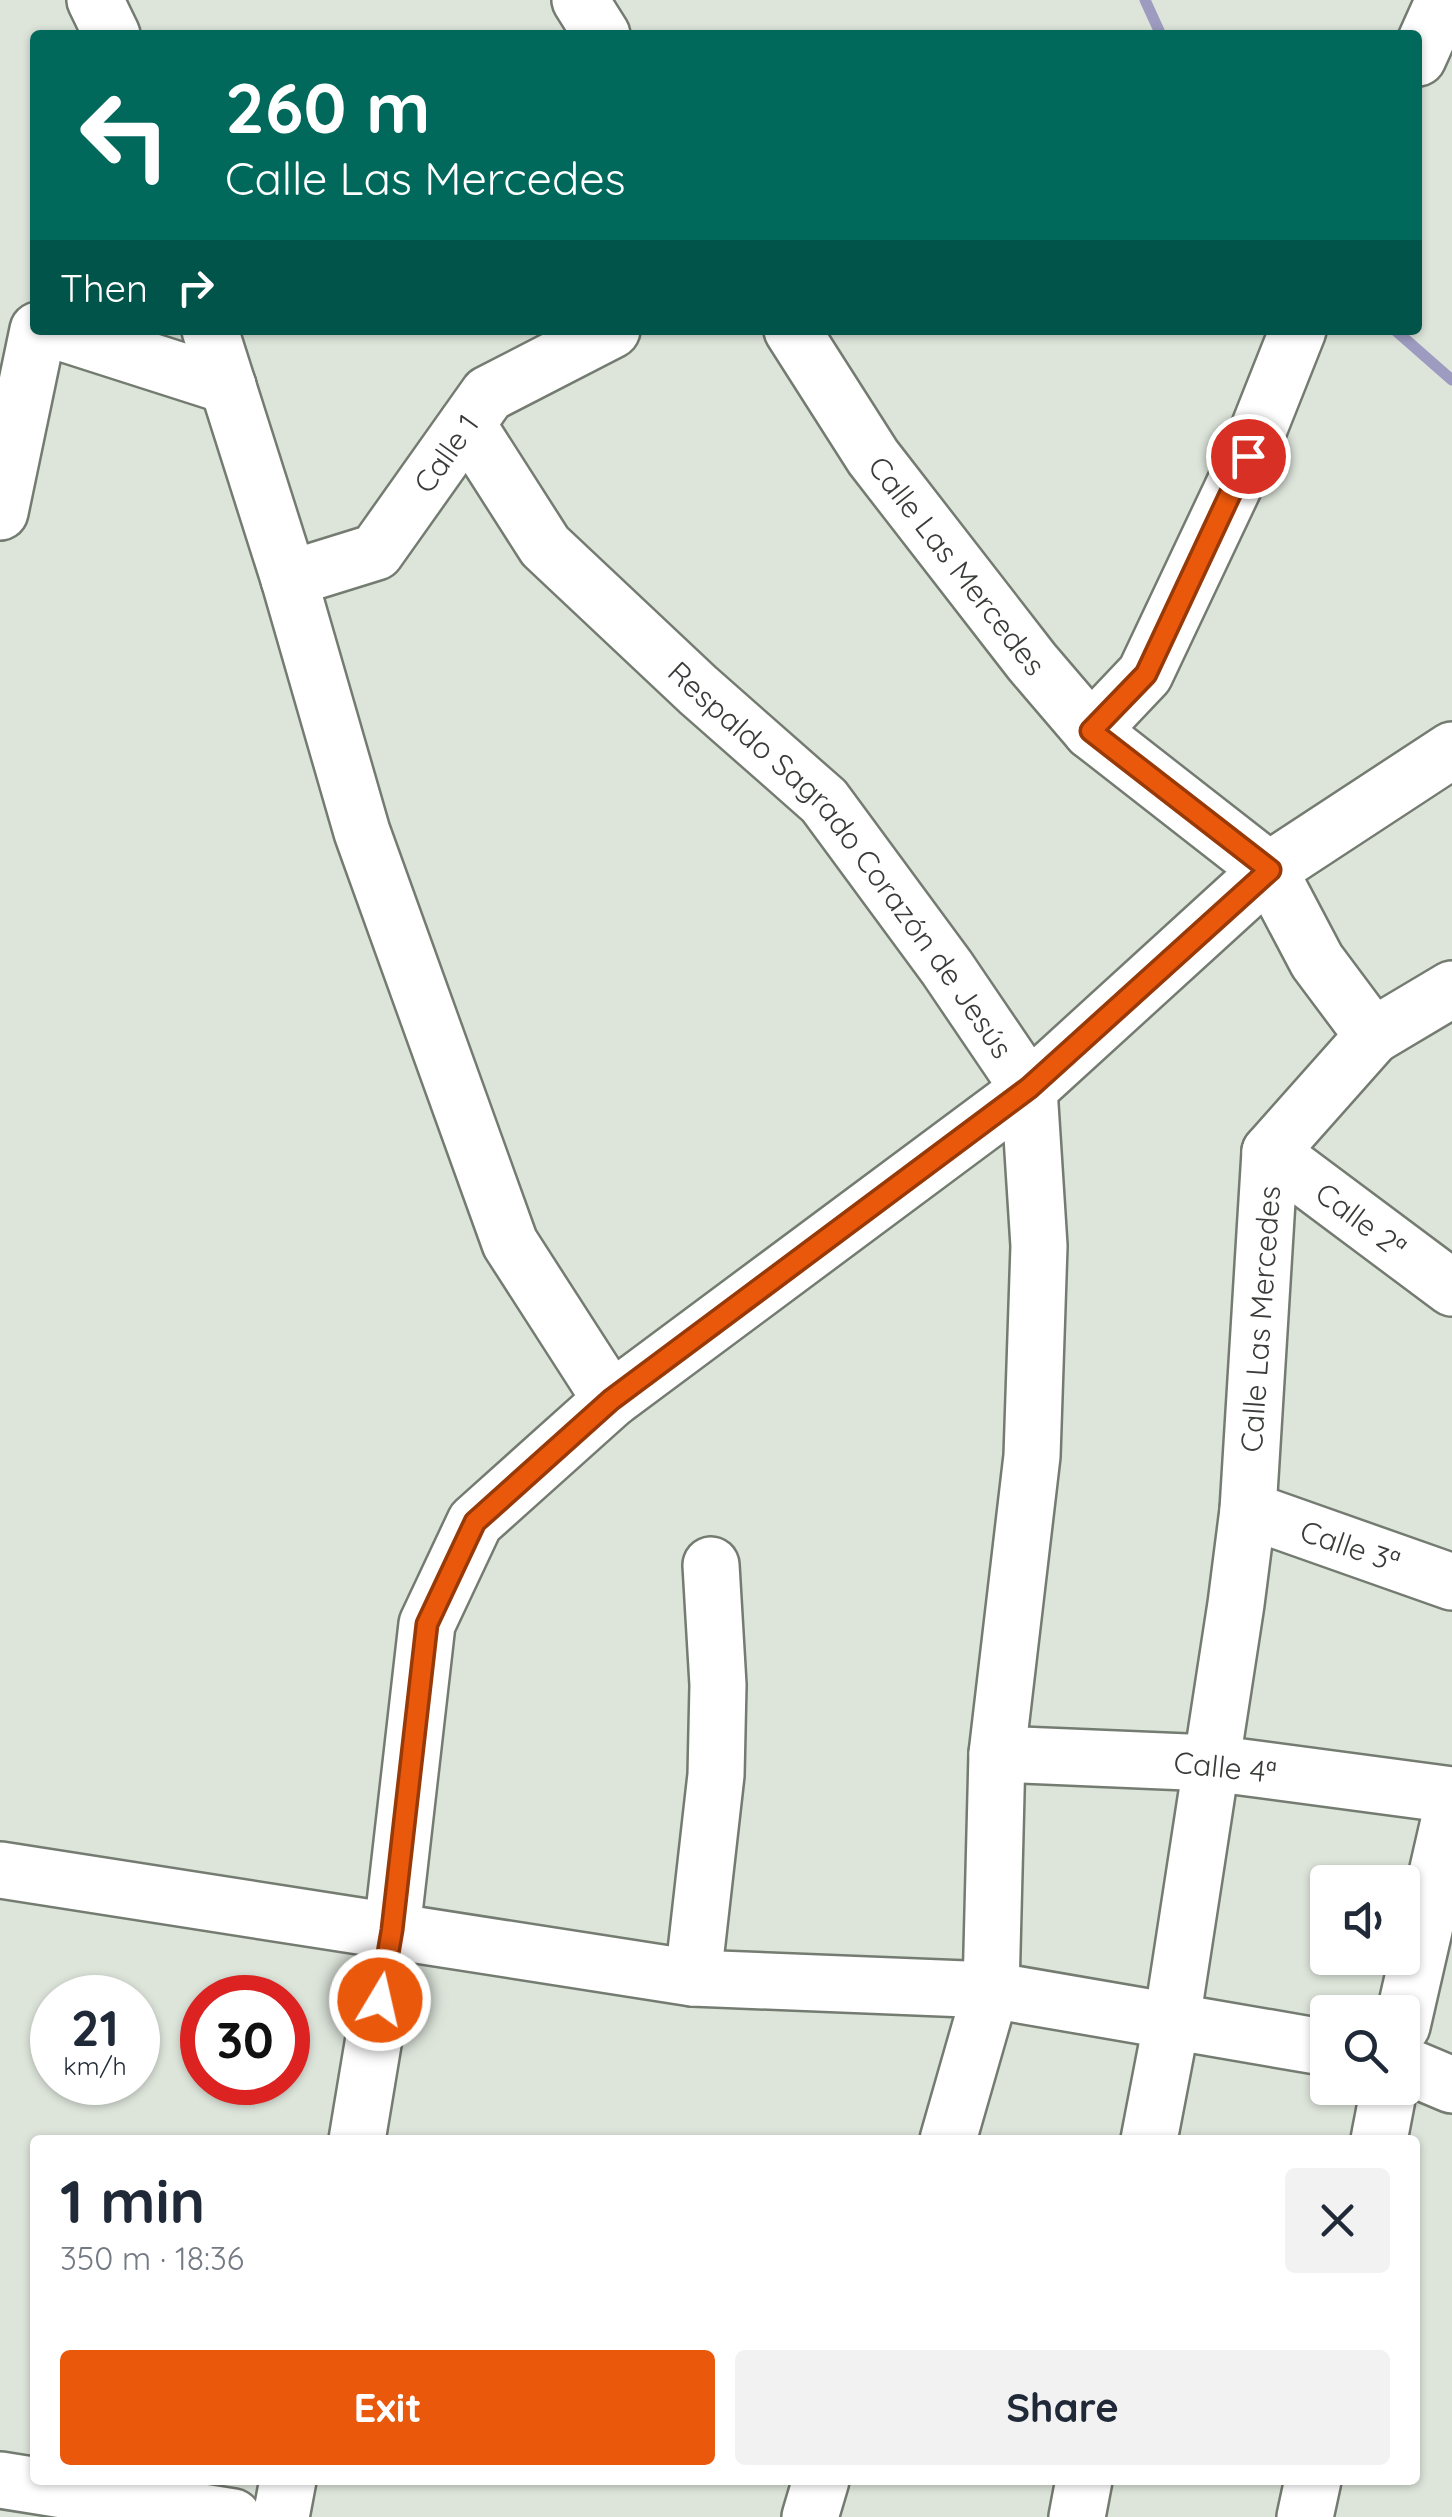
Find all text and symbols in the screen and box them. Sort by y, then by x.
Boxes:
text: 260 m [225,63,431,151]
icon: left [60,70,190,200]
text: Calle Las Mercedes [225,150,626,206]
icon: right [168,260,223,315]
text: Then [60,264,148,312]
street label: Calle 1 [405,407,487,500]
pin [1206,414,1291,499]
icon: arrive [1221,429,1276,484]
street label: Calle Las Mercedes [860,448,1054,683]
street label: Respaldo Sagrado Corazón de Jesús [660,653,1022,1065]
street label: Calle 2ª [1308,1174,1414,1266]
street label: Calle Las Mercedes [1232,1184,1288,1454]
street label: Calle 3ª [1295,1511,1405,1581]
street label: Calle 4ª [1172,1743,1278,1791]
map controls [1310,1865,1420,2105]
button: sound [1310,1865,1420,1975]
position arrow [328,1948,432,2052]
speed limit sign: 30 [180,1975,310,2105]
button: search [1310,1995,1420,2105]
text: 21 [71,1996,119,2059]
text: km/h [63,2050,127,2081]
text: 1 min [60,2163,205,2238]
button: close [1285,2168,1390,2273]
text: 350 m · 18:36 [60,2238,244,2278]
button: Exit [60,2350,715,2465]
button: Share [735,2350,1390,2465]

